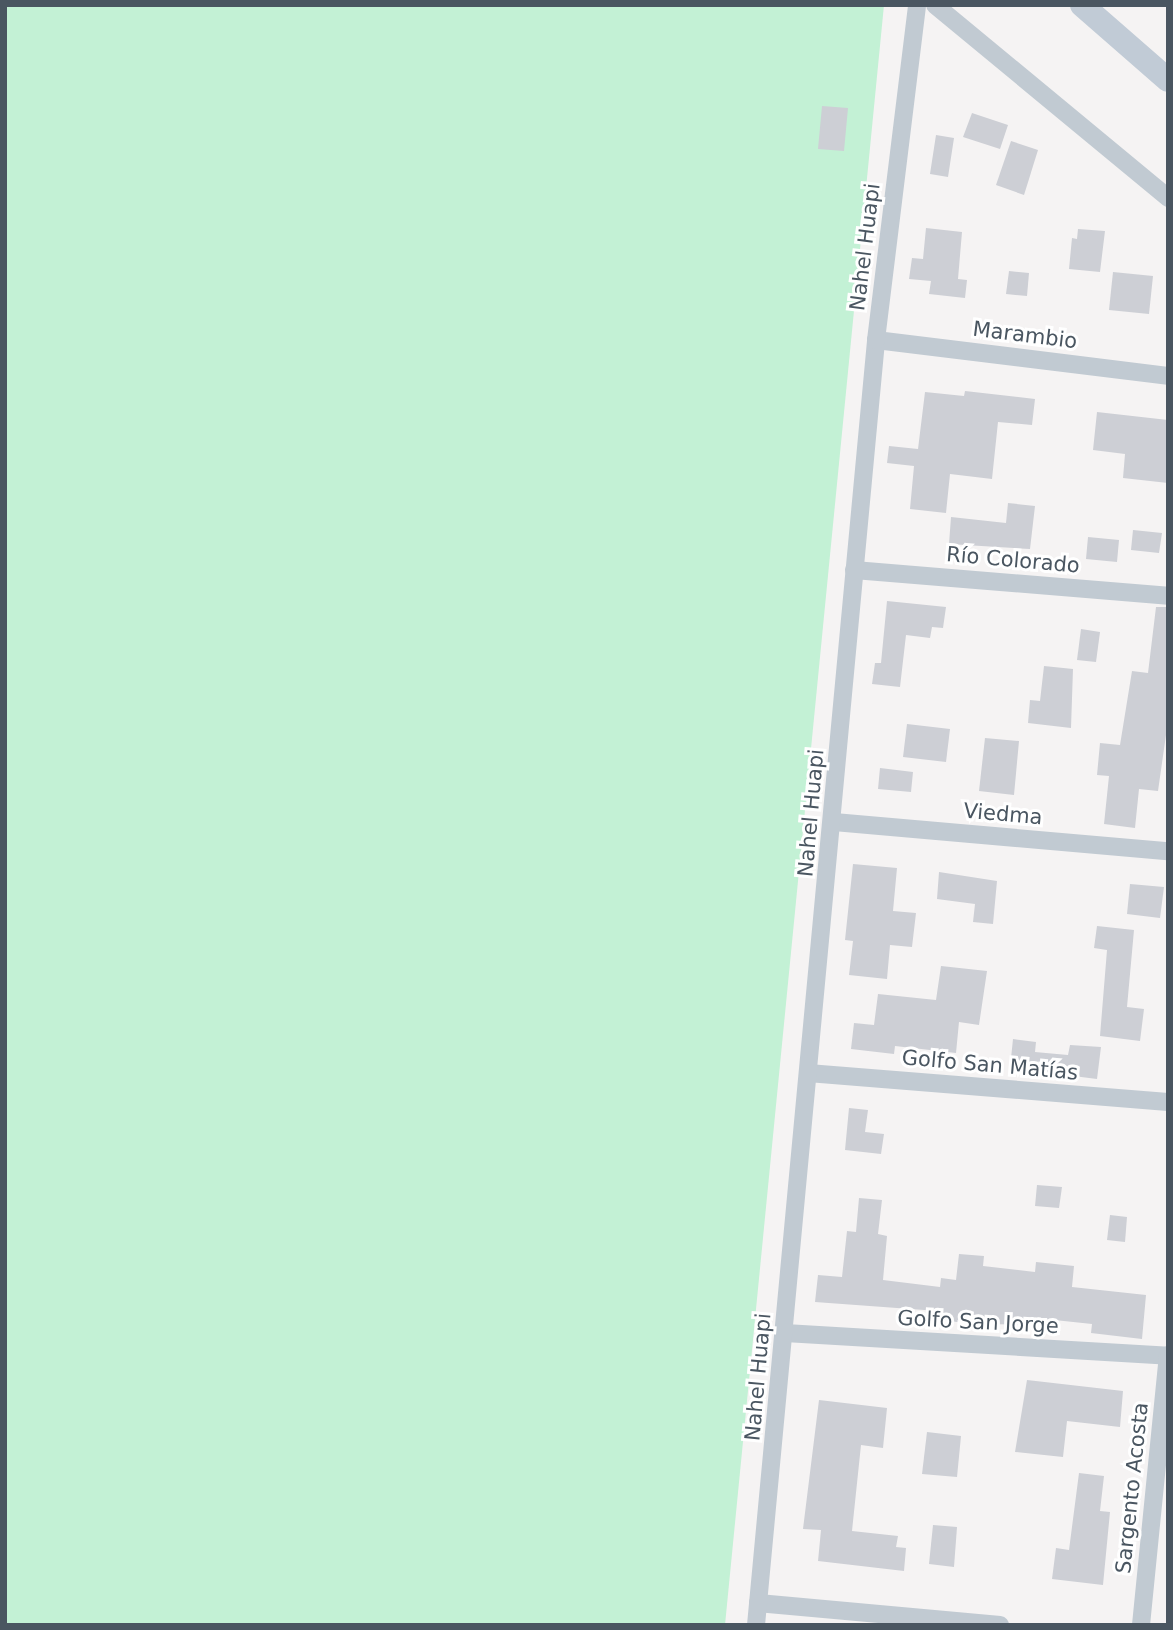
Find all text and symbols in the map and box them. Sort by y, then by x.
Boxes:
street label: Nahel Huapi [845,182,885,312]
street label: Marambio [971,316,1079,354]
street label: Río Colorado [945,542,1081,578]
street label: Nahel Huapi [793,748,829,878]
street label: Viedma [962,798,1044,830]
street label: Golfo San Matías [901,1045,1079,1085]
street label: Golfo San Jorge [897,1305,1059,1339]
street label: Nahel Huapi [740,1312,776,1442]
street label: Sargento Acosta [1110,1401,1154,1575]

